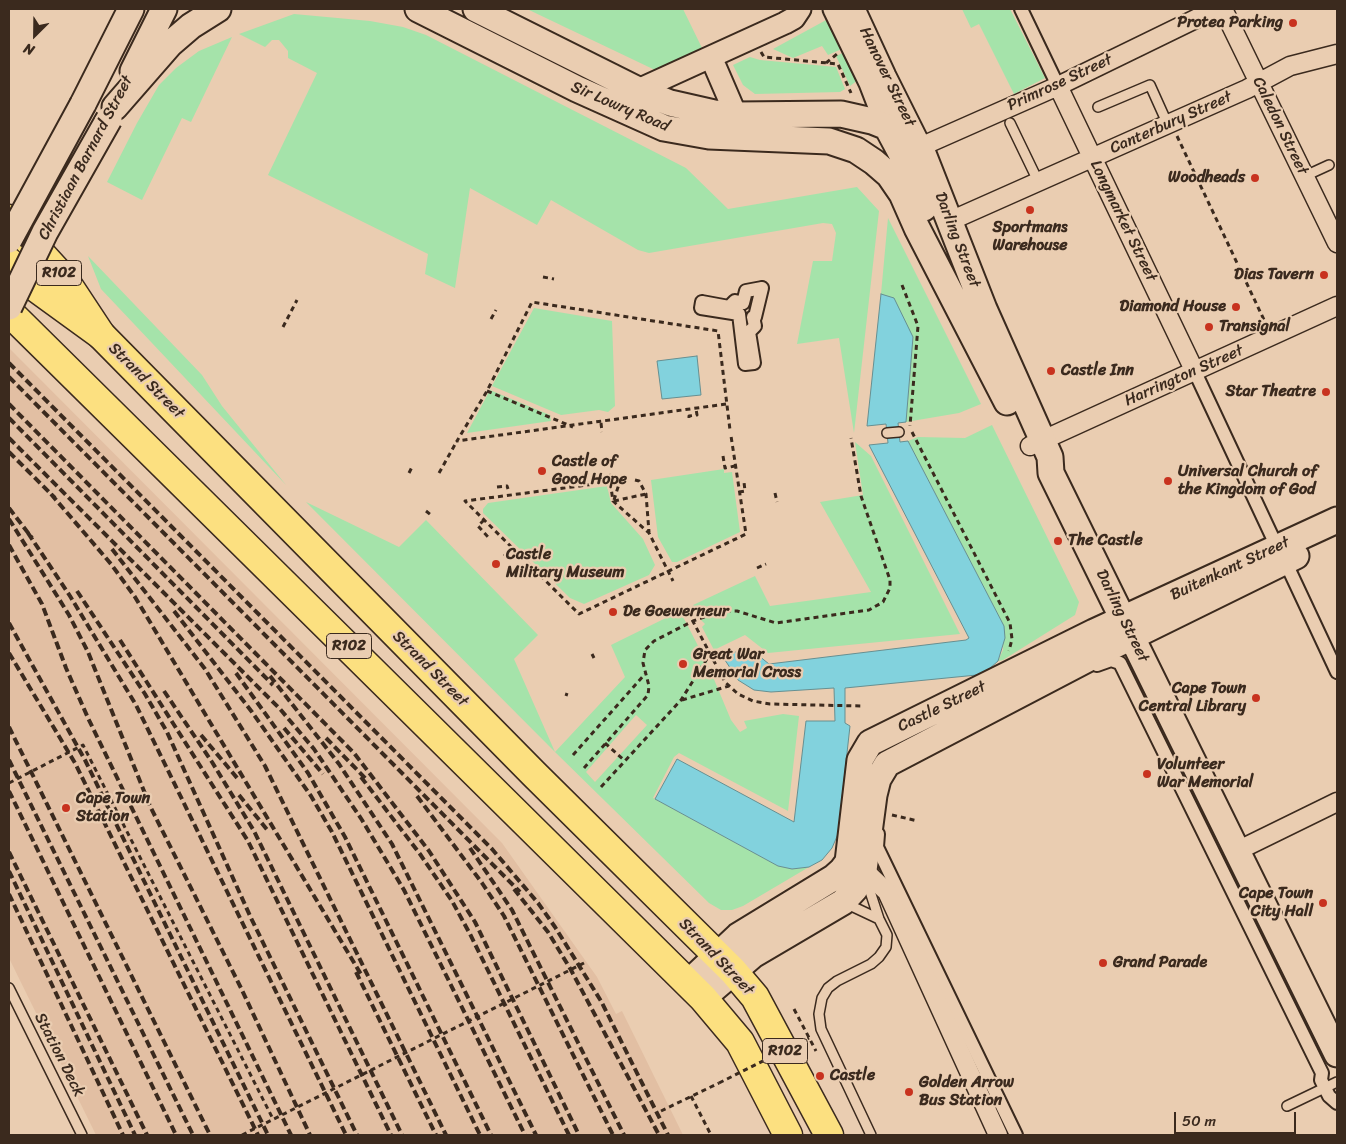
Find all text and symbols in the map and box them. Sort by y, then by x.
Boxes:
north arrow [10,10,60,60]
place label: Protea Parking [1177,13,1283,33]
marker: Protea Parking [1287,17,1299,29]
street label: Hanover Street [855,24,919,130]
text: N [20,36,38,63]
street label: Primrose Street [1005,50,1115,116]
street label: Christiaan Barnard Street [35,73,137,243]
street label: Caledon Street [1248,74,1312,178]
street label: Sir Lowry Road [568,78,672,136]
street label: Canterbury Street [1107,88,1235,158]
street label: Longmarket Street [1085,157,1161,285]
place label: Woodheads [1168,168,1245,188]
marker: Woodheads [1249,172,1261,184]
street label: Darling Street [930,190,984,290]
marker: Sportmans Warehouse [1024,204,1036,216]
place label: Sportmans Warehouse [992,218,1068,256]
road number: R102 [36,260,82,286]
place label: Dias Tavern [1234,265,1314,285]
marker: Dias Tavern [1318,269,1330,281]
place label: Diamond House [1119,297,1226,317]
marker: Diamond House [1230,301,1242,313]
place label: Transignal [1219,317,1290,337]
marker: Transignal [1203,321,1215,333]
street label: Strand Street [104,339,188,423]
street label: Harrington Street [1122,341,1246,411]
place label: Castle Inn [1061,361,1134,381]
marker: Castle Inn [1045,365,1057,377]
place label: Star Theatre [1225,382,1316,402]
marker: Star Theatre [1320,386,1332,398]
place label: Castle of Good Hope [552,452,627,490]
place label: Universal Church of the Kingdom of God [1178,462,1317,500]
marker: Castle of Good Hope [536,465,548,477]
marker: Universal Church of the Kingdom of God [1162,475,1174,487]
place label: The Castle [1068,531,1143,551]
street label: Buitenkant Street [1167,533,1293,605]
marker: The Castle [1052,535,1064,547]
place label: Castle Military Museum [506,545,625,583]
marker: Castle Military Museum [490,558,502,570]
street label: Darling Street [1091,567,1153,665]
place label: De Goewerneur [623,602,729,622]
marker: De Goewerneur [607,606,619,618]
street label: Strand Street [388,627,472,711]
road number: R102 [326,634,372,658]
place label: Great War Memorial Cross [693,645,801,683]
marker: Great War Memorial Cross [677,658,689,670]
street label: Castle Street [895,677,989,737]
place label: Cape Town Central Library [1139,679,1246,717]
marker: Cape Town Central Library [1250,692,1262,704]
place label: Volunteer War Memorial [1157,755,1253,793]
marker: Volunteer War Memorial [1141,768,1153,780]
place label: Cape Town Station [76,789,150,827]
marker: Cape Town Station [60,802,72,814]
place label: Cape Town City Hall [1239,884,1313,922]
marker: Cape Town City Hall [1317,897,1329,909]
street label: Strand Street [675,915,757,999]
place label: Grand Parade [1113,953,1207,973]
marker: Grand Parade [1097,957,1109,969]
street label: Station Deck [30,1010,88,1100]
road number: R102 [762,1038,808,1064]
place label: Castle [830,1066,875,1086]
marker: Castle [814,1070,826,1082]
place label: Golden Arrow Bus Station [919,1073,1014,1111]
marker: Golden Arrow Bus Station [903,1086,915,1098]
scale bar [1176,1102,1298,1134]
text: 50 m [1182,1108,1216,1134]

